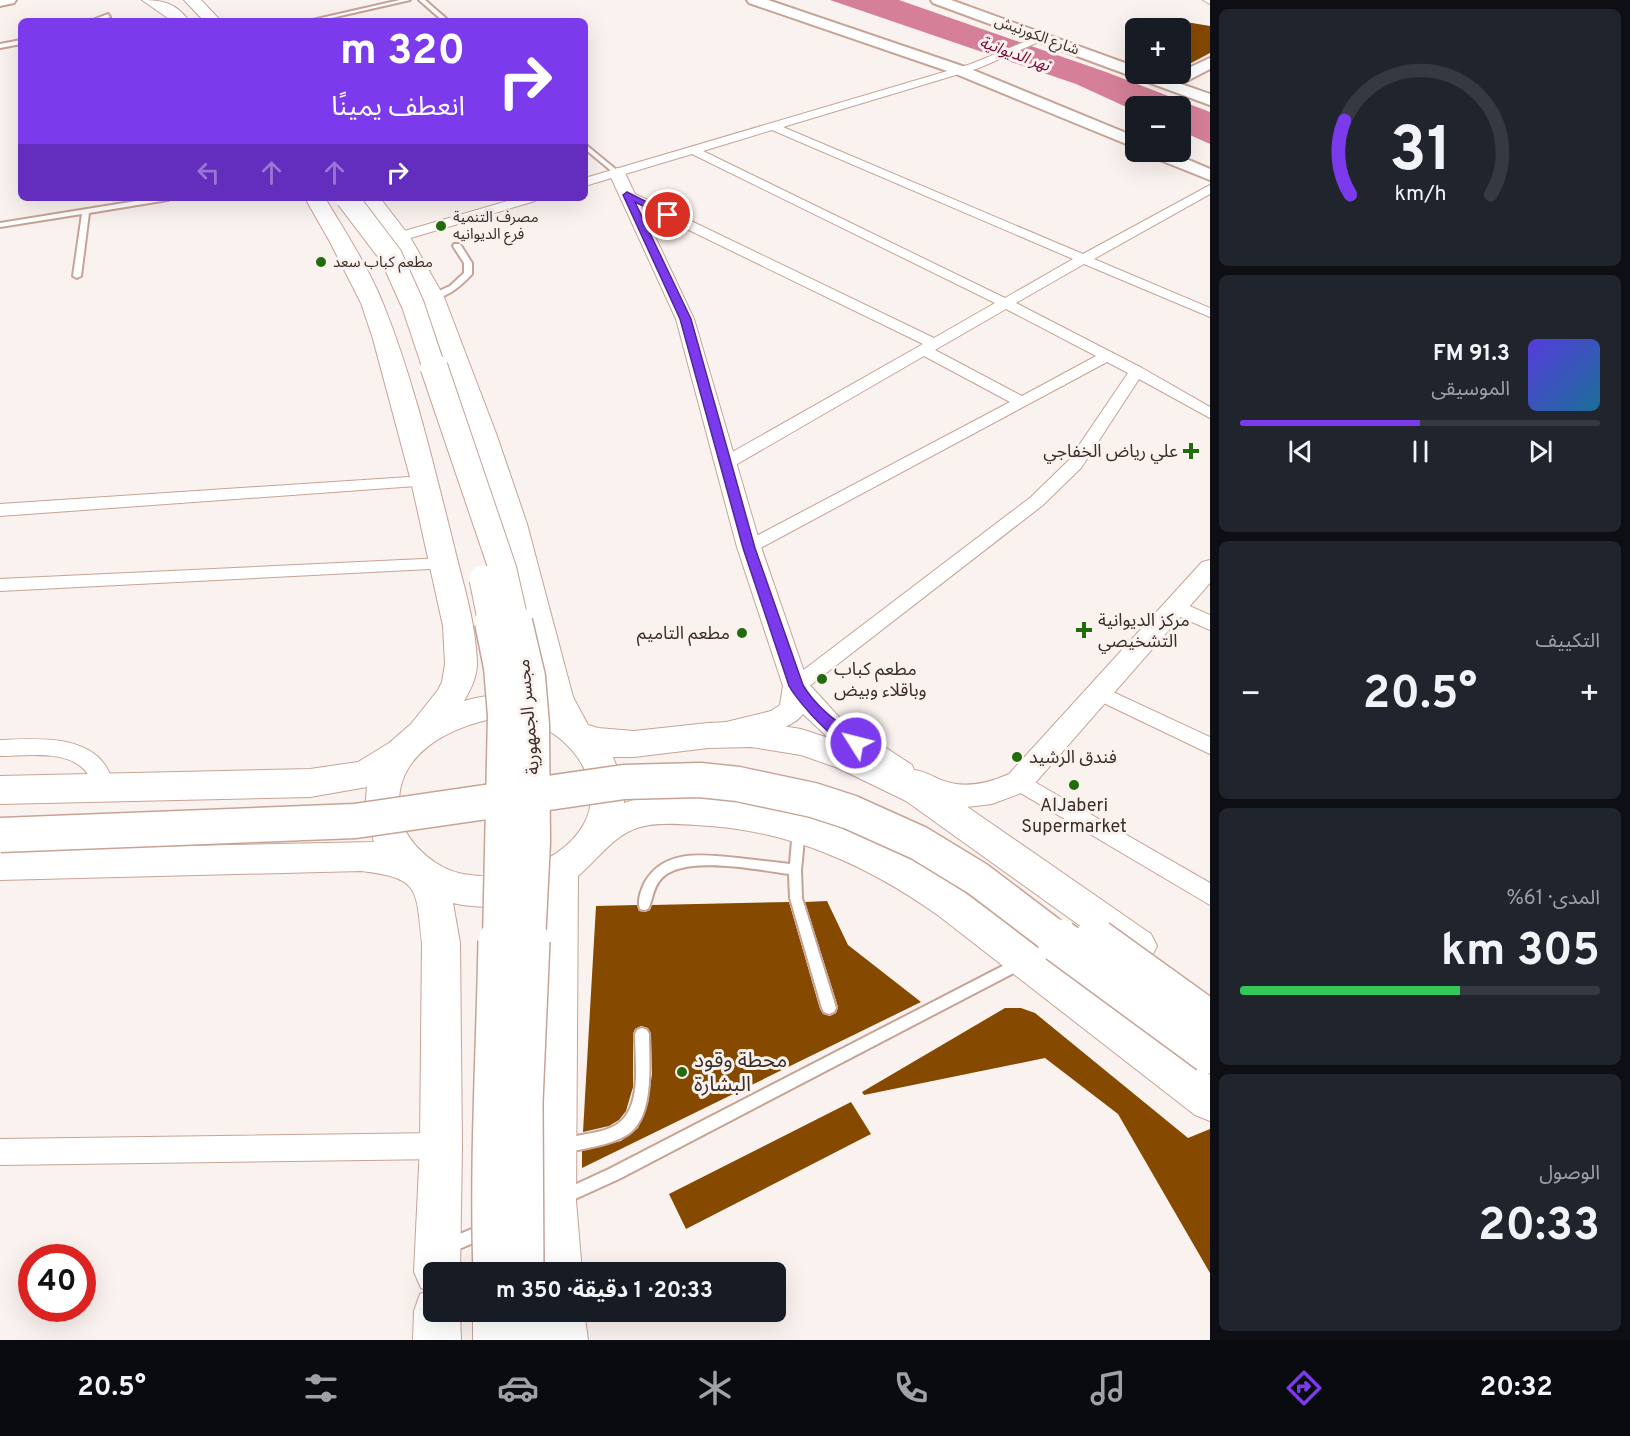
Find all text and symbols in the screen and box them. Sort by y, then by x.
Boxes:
street label: شارع الكورنيش [991,12,1082,62]
map controls [1125,18,1191,162]
button: + [1125,18,1191,84]
text: 320 m [340,26,465,79]
water label: نهر الديوانية [977,33,1054,77]
icon: right [486,42,564,120]
text: انعطف يمينًا [331,91,465,125]
button: − [1125,96,1191,162]
text: 31 [1389,114,1451,193]
icon: left [192,156,225,189]
icon: ahead [255,156,288,189]
icon: ahead [318,156,351,189]
icon: right [381,156,414,189]
text: km/h [1394,181,1446,208]
pin [642,189,693,240]
icon: arrive [651,198,684,231]
place label: مصرف التنمية فرع الديوانيه [453,209,539,246]
marker: مصرف التنمية فرع الديوانيه [434,219,448,233]
place label: مطعم كباب سعد [333,254,433,273]
marker: مطعم كباب سعد [314,255,328,269]
text: 91.3 FM [1433,341,1510,368]
text: الموسيقى [1431,377,1510,403]
icon: previous [1284,435,1317,468]
icon: pause [1404,435,1437,468]
icon: next [1524,435,1557,468]
place label: علي رياض الخفاجي [1043,441,1178,464]
marker: علي رياض الخفاجي [1182,442,1200,460]
place label: مركز الديوانية التشخيصي [1098,610,1190,654]
marker: مركز الديوانية التشخيصي [1075,621,1093,639]
place label: مطعم التاميم [637,623,730,646]
marker: مطعم التاميم [735,626,749,640]
text: التكييف [1536,629,1600,655]
street label: مجسر الجمهورية [513,658,546,776]
place label: مطعم كباب وباقلاء وبيض [834,659,927,703]
text: 20.5° [1363,667,1477,724]
marker: مطعم كباب وباقلاء وبيض [815,672,829,686]
text: − [1240,675,1261,717]
text: + [1579,675,1600,717]
position arrow [824,711,888,775]
place label: فندق الرشيد [1029,747,1117,770]
marker: فندق الرشيد [1010,750,1024,764]
marker: AlJaberi Supermarket [1067,778,1081,792]
place label: AlJaberi Supermarket [1021,795,1127,839]
text: المدى · 61% [1506,886,1600,912]
text: 305 km [1441,924,1600,981]
place label: محطة وقود البشارة [694,1048,787,1099]
marker: محطة وقود البشارة [675,1065,689,1079]
text: الوصول [1539,1161,1600,1187]
text: 20:33 [1478,1199,1600,1256]
speed limit sign: 40 [18,1244,96,1322]
text: 20:33 · 1 دقيقة · 350 m [496,1278,713,1305]
icon: filters [300,1367,342,1409]
icon: car [497,1367,539,1409]
icon: climate [694,1367,736,1409]
icon: phone [890,1367,932,1409]
icon: music [1087,1367,1129,1409]
icon: directions [1283,1367,1325,1409]
text: 20.5° [77,1371,146,1405]
text: 20:32 [1480,1371,1553,1405]

